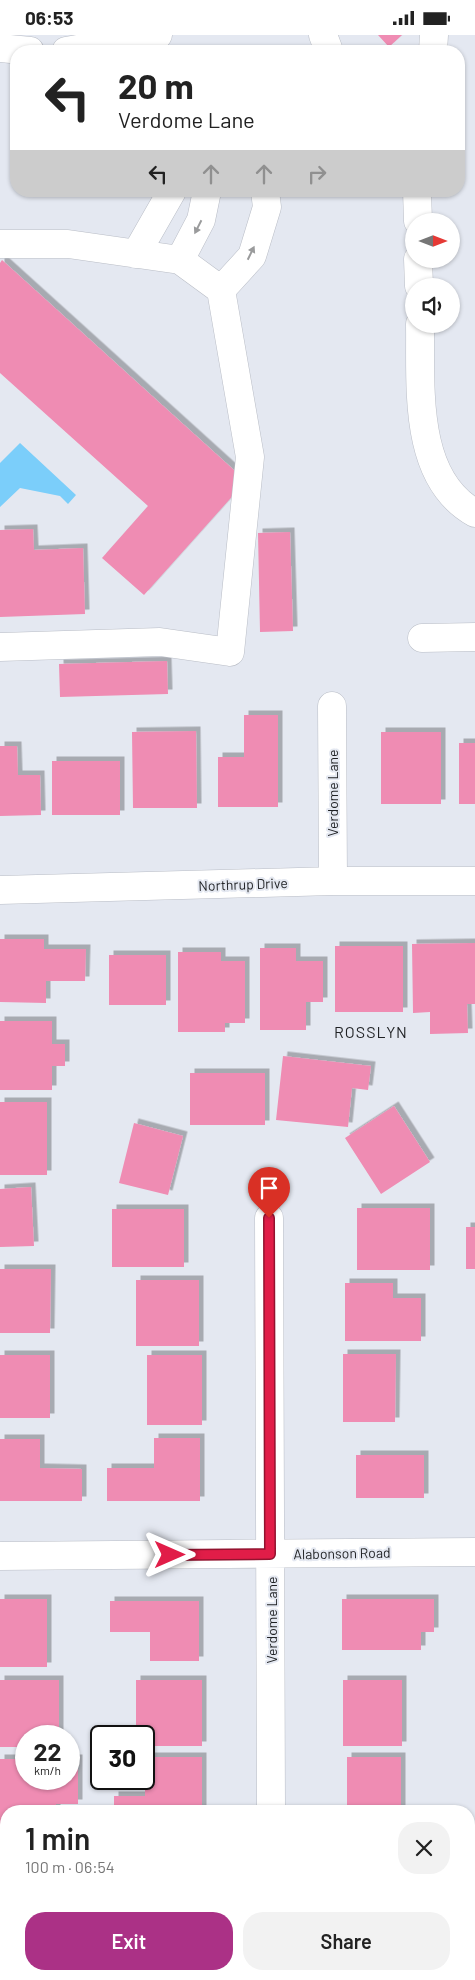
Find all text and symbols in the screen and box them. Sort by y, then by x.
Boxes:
text: 06:53 [25,6,73,29]
text: 20 m [118,64,194,106]
icon: left [35,65,100,130]
text: Verdome Lane [118,106,255,132]
icon: left [144,160,172,188]
icon: ahead [197,160,225,188]
icon: ahead [250,160,278,188]
icon: right [303,160,331,188]
north arrow [405,213,460,267]
map controls [405,213,460,333]
one-way arrow [194,220,202,234]
one-way arrow [247,245,255,260]
button: sound [405,278,460,333]
street label: Verdome Lane [324,749,341,837]
street label: Northrup Drive [198,874,288,894]
district label: ROSSLYN [334,1022,408,1041]
pin [248,1167,290,1218]
icon: arrive [255,1174,283,1202]
position arrow [143,1528,195,1580]
street label: Alabonson Road [293,1544,391,1562]
street label: Verdome Lane [263,1576,280,1664]
speed limit sign: 30 [90,1725,155,1790]
text: 22 [33,1736,62,1766]
text: km/h [34,1763,61,1777]
text: 1 min [25,1820,90,1856]
button: close [398,1822,450,1874]
text: 100 m · 06:54 [25,1857,115,1876]
button: Exit [25,1912,233,1970]
button: Share [243,1912,450,1970]

